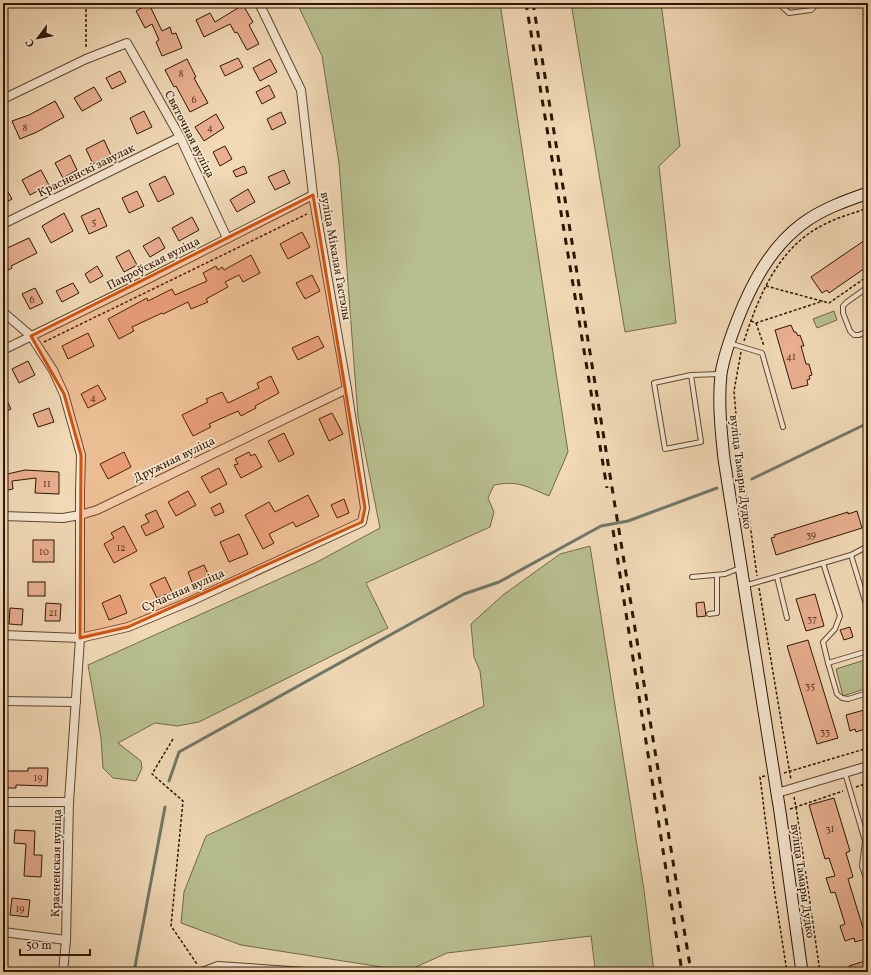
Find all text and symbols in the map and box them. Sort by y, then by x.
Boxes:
north arrow [18,18,58,58]
text: С [23,36,39,49]
house number: 8 [178,67,184,81]
street label: Святочная вуліца [160,88,218,181]
house number: 6 [191,93,197,107]
house number: 8 [22,121,28,135]
house number: 4 [207,121,213,135]
street label: Красненскі завулак [35,140,138,201]
street label: вуліца Мікалая Гастэлы [316,191,354,322]
house number: 5 [92,215,97,229]
street label: Пакроўская вуліца [104,233,203,294]
house number: 6 [29,293,35,307]
house number: 41 [786,350,796,364]
house number: 4 [90,391,96,405]
street label: вуліца Тамары Дудко [725,414,755,530]
street label: Дружная вуліца [131,433,218,487]
house number: 11 [43,477,51,491]
house number: 39 [806,528,816,542]
house number: 12 [116,541,126,555]
house number: 10 [39,545,49,559]
street label: Сучасная вуліца [139,565,227,616]
house number: 21 [48,606,58,620]
house number: 37 [807,612,817,626]
house number: 35 [805,679,815,693]
house number: 33 [820,725,830,739]
house number: 19 [33,771,43,785]
street label: Красненская вуліца [48,809,66,917]
house number: 31 [825,822,835,836]
street label: вуліца Тамары Дудко [786,823,818,939]
house number: 19 [15,902,25,916]
scale bar [20,931,90,957]
text: 50 m [26,938,52,954]

